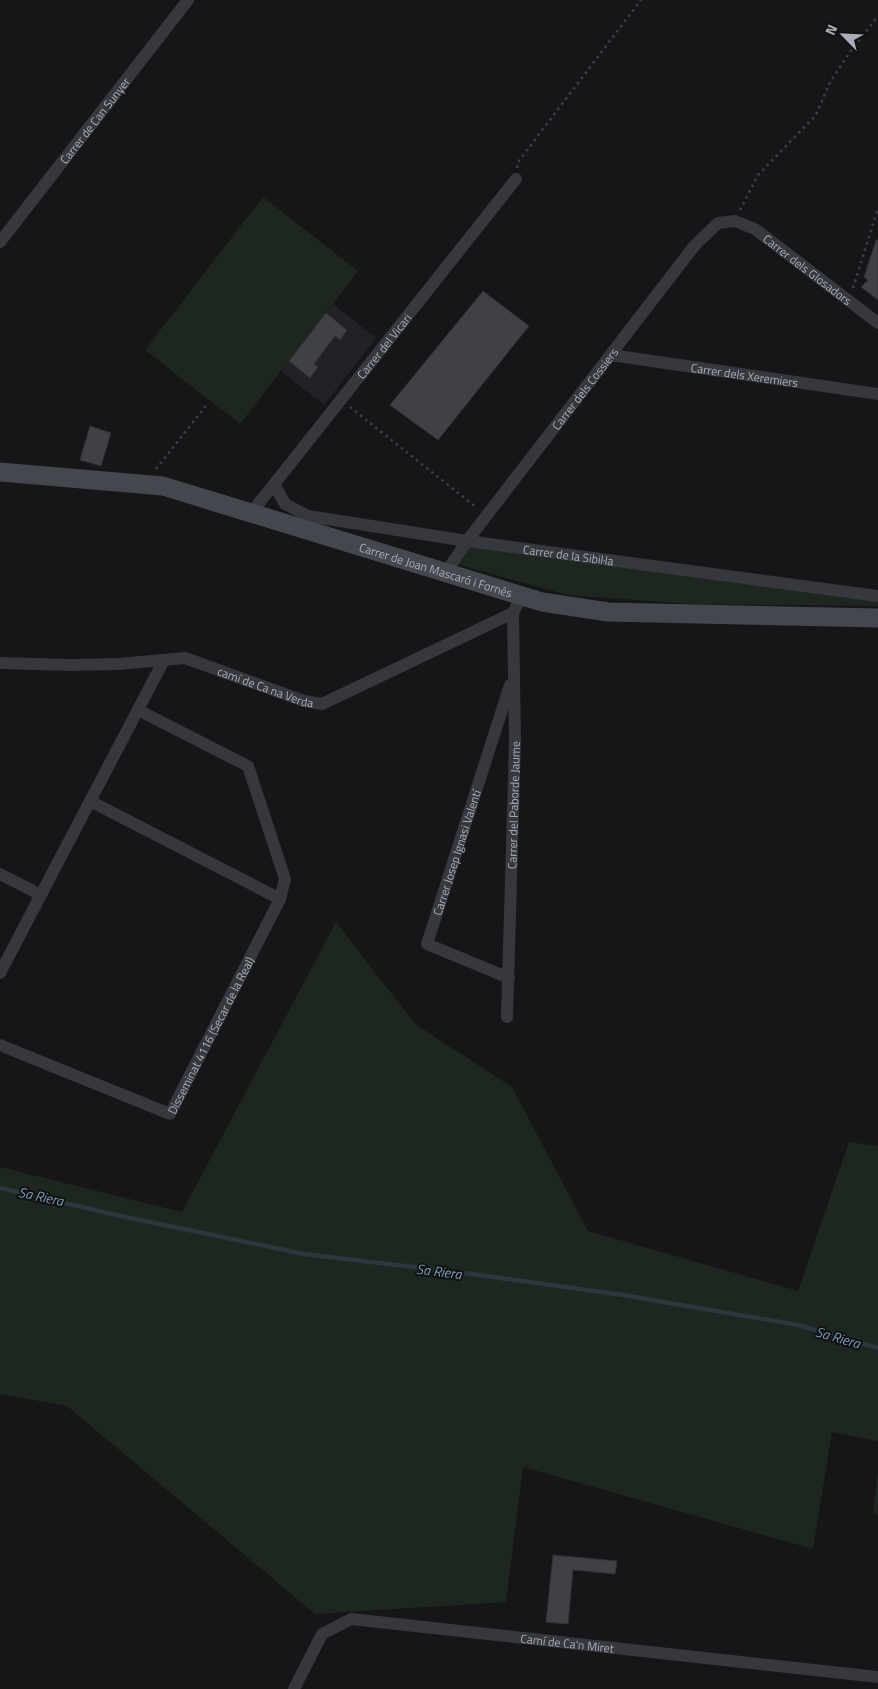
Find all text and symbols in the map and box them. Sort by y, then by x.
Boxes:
north arrow [818,10,868,60]
text: N [819,21,842,38]
street label: Carrer de Can Sunyer [55,73,134,168]
street label: Carrer dels Glosadors [759,229,857,310]
street label: Carrer del Vicari [352,309,416,383]
street label: Carrer dels Cossiers [547,343,623,434]
street label: Carrer dels Xeremiers [690,357,800,392]
street label: Carrer de Joan Mascaró i Fornés [357,537,515,602]
street label: Carrer de la Sibil·la [522,539,615,570]
street label: camí de Ca na Verda [215,661,315,712]
street label: Carrer del Paborde Jaume [502,741,525,869]
street label: Carrer Josep Ignasi Valentí [427,786,486,918]
street label: Disseminat 4116 (Secar de la Real) [162,953,259,1117]
water label: Sa Riera [17,1181,66,1211]
water label: Sa Riera [415,1258,464,1284]
water label: Sa Riera [813,1321,864,1354]
street label: Camí de Ca'n Miret [520,1628,616,1657]

